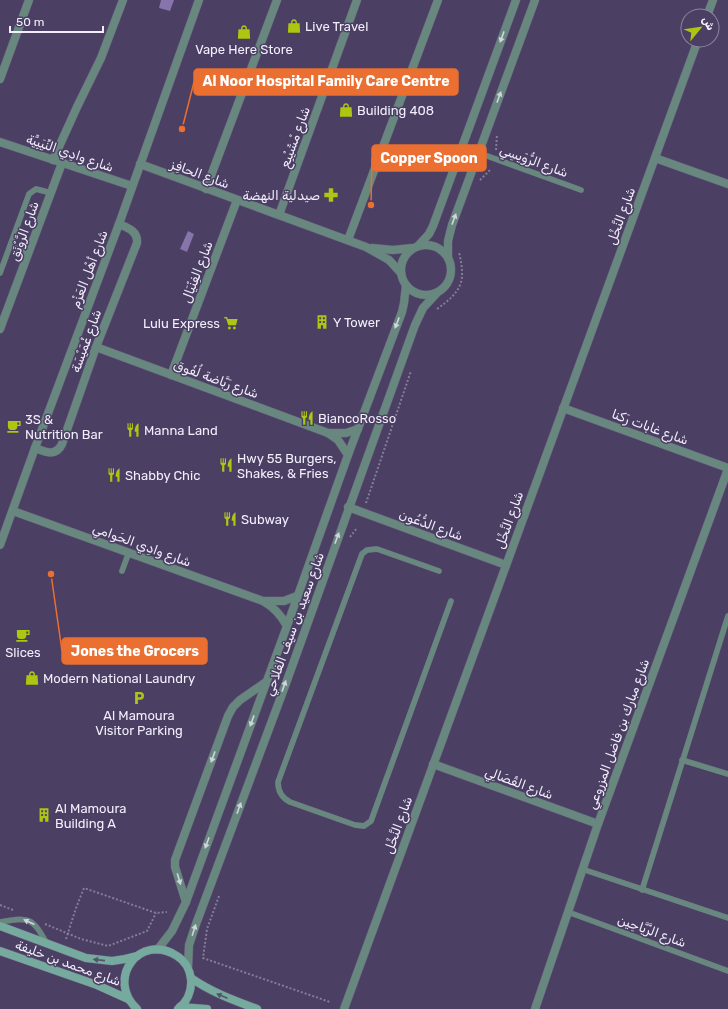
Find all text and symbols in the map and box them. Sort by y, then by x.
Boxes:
scale bar [10,8,103,34]
north arrow [680,8,720,48]
text: ش [699,14,717,33]
text: 50 m [16,15,44,29]
shop icon: Live Travel [286,18,302,34]
place label: Live Travel [305,19,368,34]
shop icon: Vape Here Store [236,24,252,40]
one-way arrow [499,31,505,43]
place label: Vape Here Store [195,42,293,57]
callout: Al Noor Hospital Family Care Centre [194,69,458,95]
text: Al Noor Hospital Family Care Centre [203,73,449,90]
one-way arrow [497,91,503,103]
shop icon: Building 408 [338,102,354,118]
place label: Building 408 [357,103,434,119]
street label: شارع مْشَيْبِع [277,105,316,170]
street label: شارع وادِي النِّيَبِيَّة [24,131,116,177]
street label: شارع الرُّوَيسِي [497,141,571,182]
callout: Copper Spoon [372,145,486,171]
text: Copper Spoon [380,150,478,167]
street label: شارع الحافِز [167,156,231,193]
street label: شارع النَّخْل [604,185,640,247]
pharmacy icon: صيدلية النهضة [323,187,339,203]
place label: صيدلية النهضة [242,188,320,204]
street label: شارع الرَّوْنَق [6,199,44,264]
one-way arrow [451,213,457,225]
street label: شارع أهْل العَزْم [67,228,113,311]
street label: شارع الفِنْيَال [178,239,218,306]
street label: شارع غْمَيْسَة [68,307,106,375]
building icon: Y Tower [314,314,330,330]
supermarket icon: Lulu Express [223,315,239,331]
place label: Y Tower [333,315,380,330]
place label: Lulu Express [143,316,220,331]
one-way arrow [394,317,400,329]
street label: شارع رَبَّاضة لُفُوق [171,355,261,403]
street label: شارع غابات رَكنا [609,406,690,450]
restaurant icon: BiancoRosso [299,410,315,426]
place label: BiancoRosso [318,411,396,426]
place label: 3S & Nutrition Bar [25,412,103,442]
cafe icon: 3S & Nutrition Bar [6,418,22,434]
restaurant icon: Manna Land [125,422,141,438]
place label: Manna Land [144,423,218,438]
place label: Hwy 55 Burgers, Shakes, & Fries [237,451,337,481]
restaurant icon: Hwy 55 Burgers, Shakes, & Fries [218,457,234,473]
restaurant icon: Shabby Chic [106,467,122,483]
place label: Shabby Chic [125,468,200,483]
street label: شارع النَّخْل [492,489,528,551]
street label: شارع الدُّعُون [396,506,465,545]
restaurant icon: Subway [222,511,238,527]
place label: Subway [241,512,289,527]
street label: شارع وادِي الحَوامي [90,520,193,572]
one-way arrow [335,531,341,543]
street label: شارع سعيد بن سيف الفلاحي [261,550,329,698]
cafe icon: Slices [15,627,31,643]
callout: Jones the Grocers [62,638,207,664]
text: Jones the Grocers [71,643,199,660]
place label: Slices [5,645,41,660]
street label: شارع مبارك بن فاضل المزروعي [584,657,654,812]
shop icon: Modern National Laundry [24,670,40,686]
place label: Modern National Laundry [43,671,195,686]
one-way arrow [282,680,288,692]
parking icon: Al Mamoura Visitor Parking [131,690,147,706]
place label: Al Mamoura Visitor Parking [95,708,183,739]
one-way arrow [248,715,254,727]
one-way arrow [209,751,215,763]
street label: شارع القْصَالِي [482,764,555,804]
street label: شارع النَّخْل [381,794,417,856]
place label: Al Mamoura Building A [55,801,126,832]
one-way arrow [237,802,243,814]
building icon: Al Mamoura Building A [36,807,52,823]
one-way arrow [204,838,210,850]
one-way arrow [176,874,182,886]
street label: شارع الرَّيَّاحِين [615,912,688,952]
one-way arrow [23,919,35,925]
one-way arrow [191,924,197,936]
street label: شارع محمد بن خليفة [12,937,123,991]
one-way arrow [93,956,105,963]
one-way arrow [217,993,228,999]

